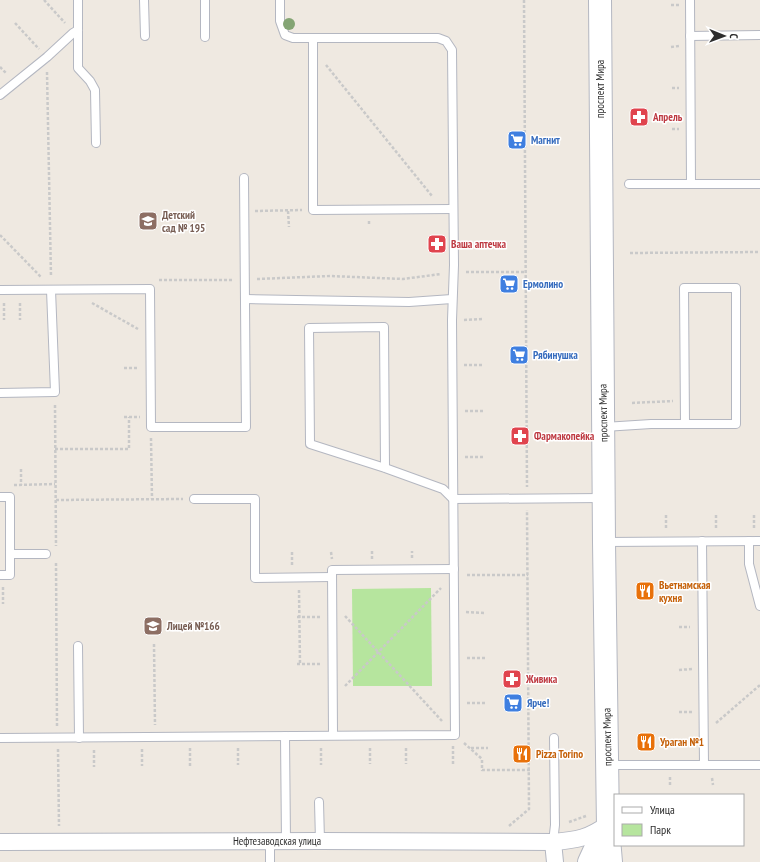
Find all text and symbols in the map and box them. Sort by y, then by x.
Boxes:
north arrow [704,16,744,56]
text: С [727,34,741,39]
street label: проспект Мира [593,60,607,118]
pharmacy icon: Апрель [628,106,650,128]
place label: Апрель [652,110,683,124]
supermarket icon: Магнит [506,129,528,151]
place label: Магнит [531,133,560,147]
place label: Детский сад № 195 [162,208,205,235]
school or university icon: Детский сад № 195 [137,210,159,232]
pharmacy icon: Ваша аптечка [426,233,448,255]
place label: Ваша аптечка [451,237,507,251]
supermarket icon: Ермолино [498,273,520,295]
place label: Ермолино [523,277,563,291]
supermarket icon: Рябинушка [508,344,530,366]
place label: Рябинушка [533,348,578,362]
street label: проспект Мира [595,384,611,442]
pharmacy icon: Фармакопейка [509,425,531,447]
place label: Фармакопейка [534,429,595,443]
place label: Вьетнамская кухня [659,578,711,605]
restaurant icon: Вьетнамская кухня [634,580,656,602]
school or university icon: Лицей №166 [142,615,164,637]
place label: Лицей №166 [166,619,220,633]
pharmacy icon: Живика [501,668,523,690]
place label: Живика [525,672,558,686]
supermarket icon: Ярче! [502,692,524,714]
place label: Ярче! [527,696,550,710]
street label: проспект Мира [599,708,615,766]
restaurant icon: Ураган №1 [635,731,657,753]
place label: Ураган №1 [659,735,704,749]
restaurant icon: Pizza Torino [511,743,533,765]
place label: Pizza Torino [536,747,583,761]
legend [614,794,744,846]
text: Улица [650,802,675,817]
text: Парк [650,822,671,837]
street label: Нефтезаводская улица [233,834,321,848]

